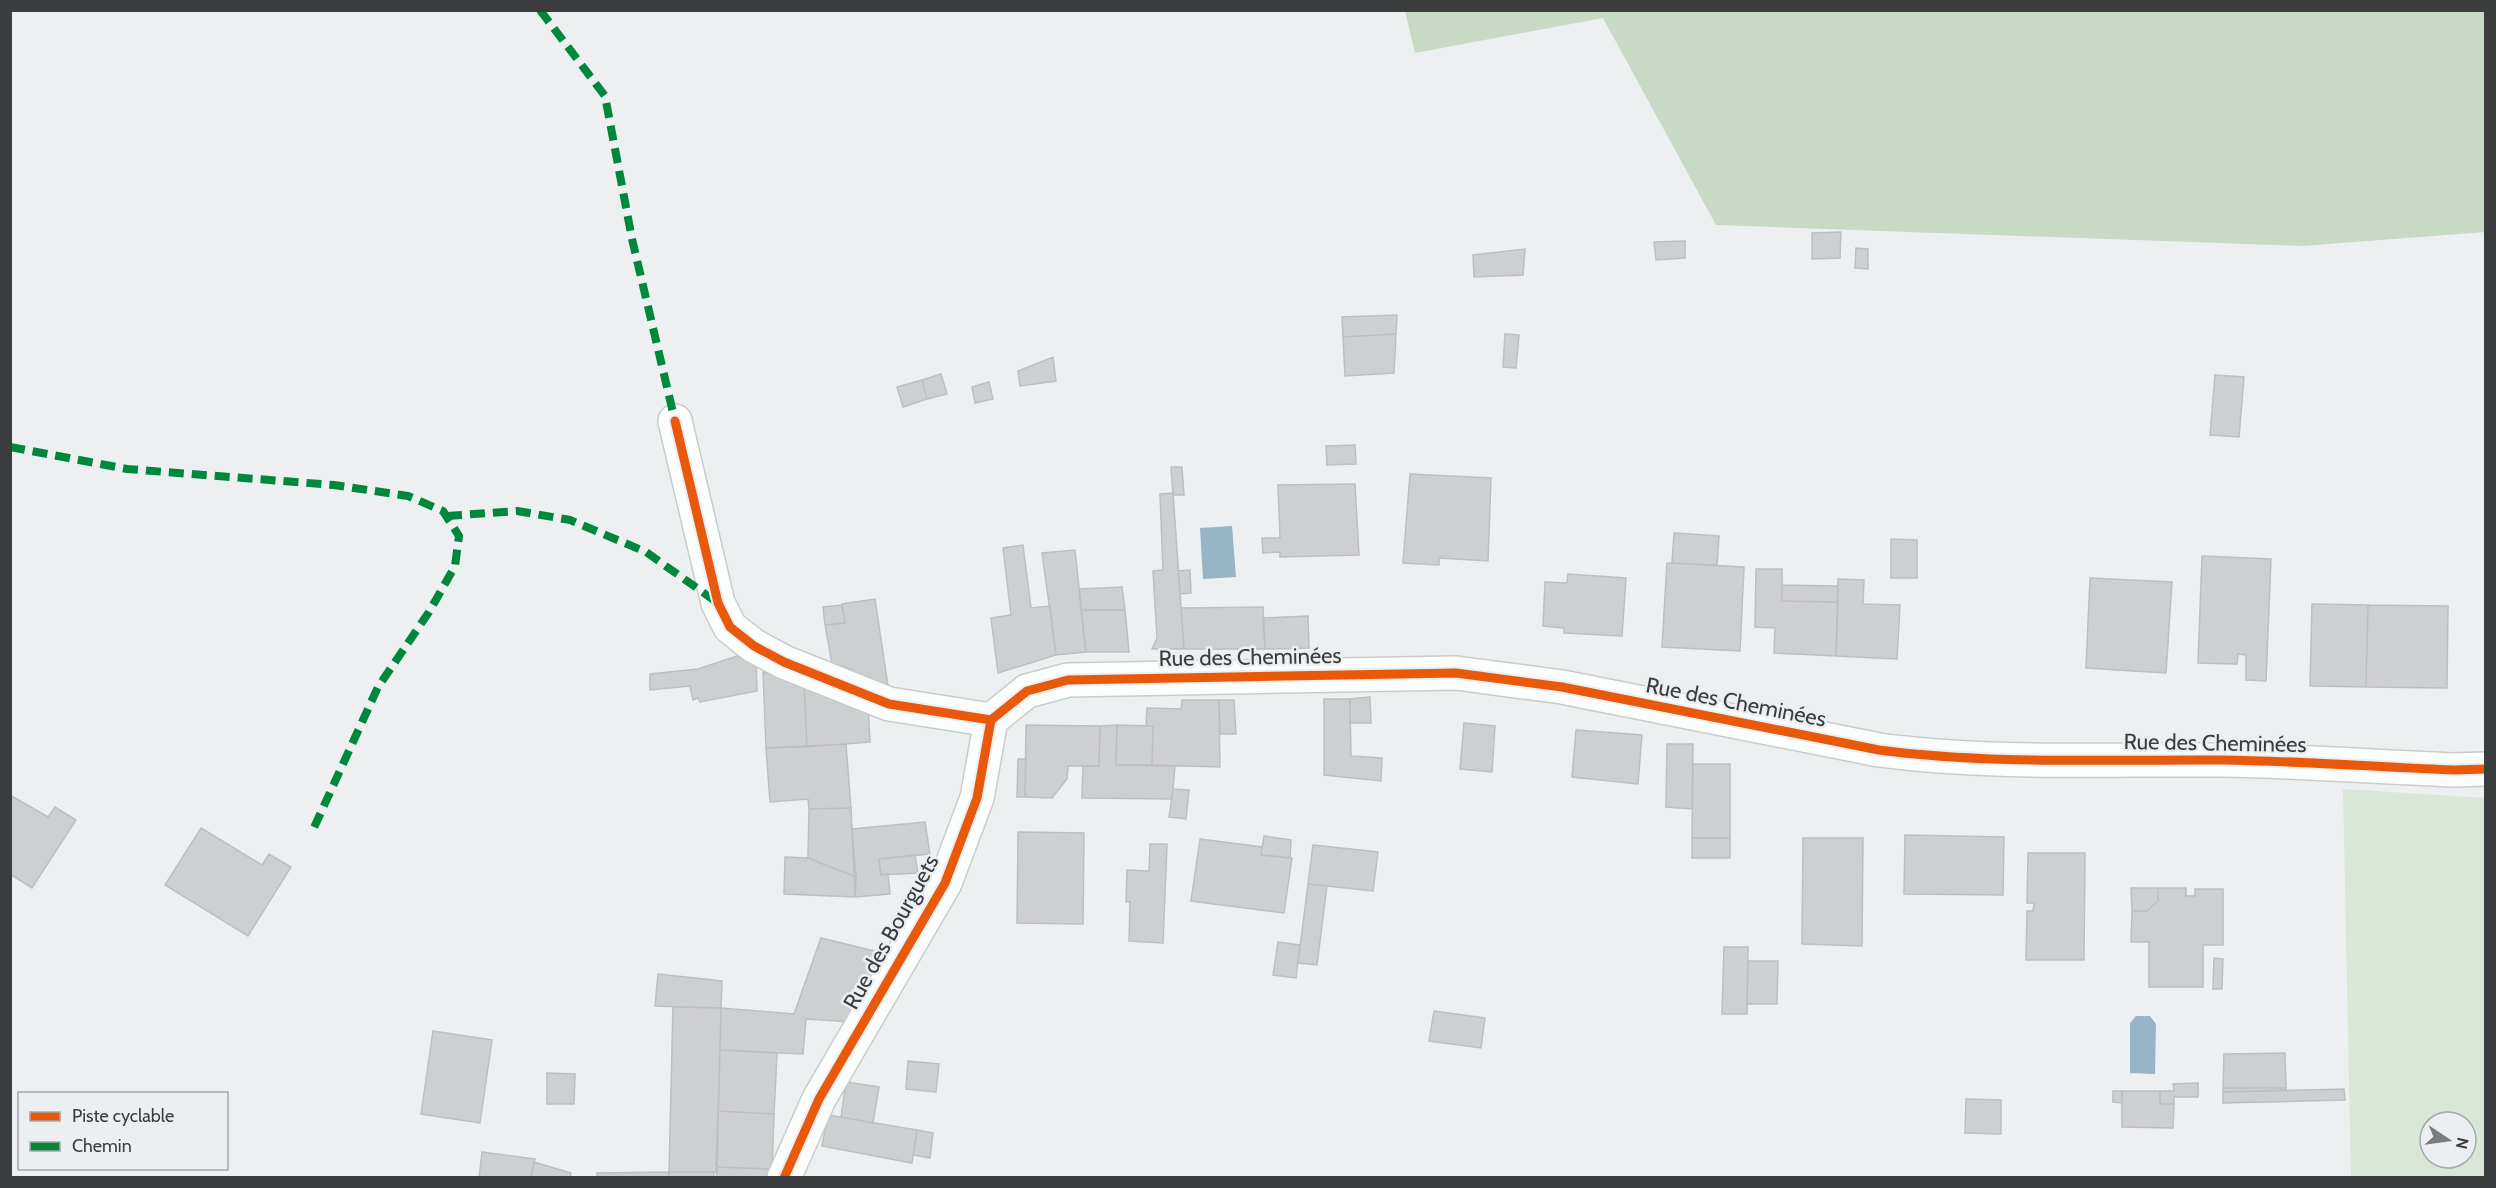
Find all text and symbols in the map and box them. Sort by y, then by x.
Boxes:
street label: Rue des Cheminées [1158,642,1342,672]
street label: Rue des Cheminées [1644,671,1828,733]
street label: Rue des Cheminées [2123,728,2307,758]
street label: Rue des Bourguets [837,850,945,1014]
legend [18,1092,228,1170]
text: Piste cyclable [72,1105,174,1127]
north arrow [2418,1110,2478,1170]
text: Chemin [72,1135,132,1157]
text: N [2452,1136,2473,1151]

